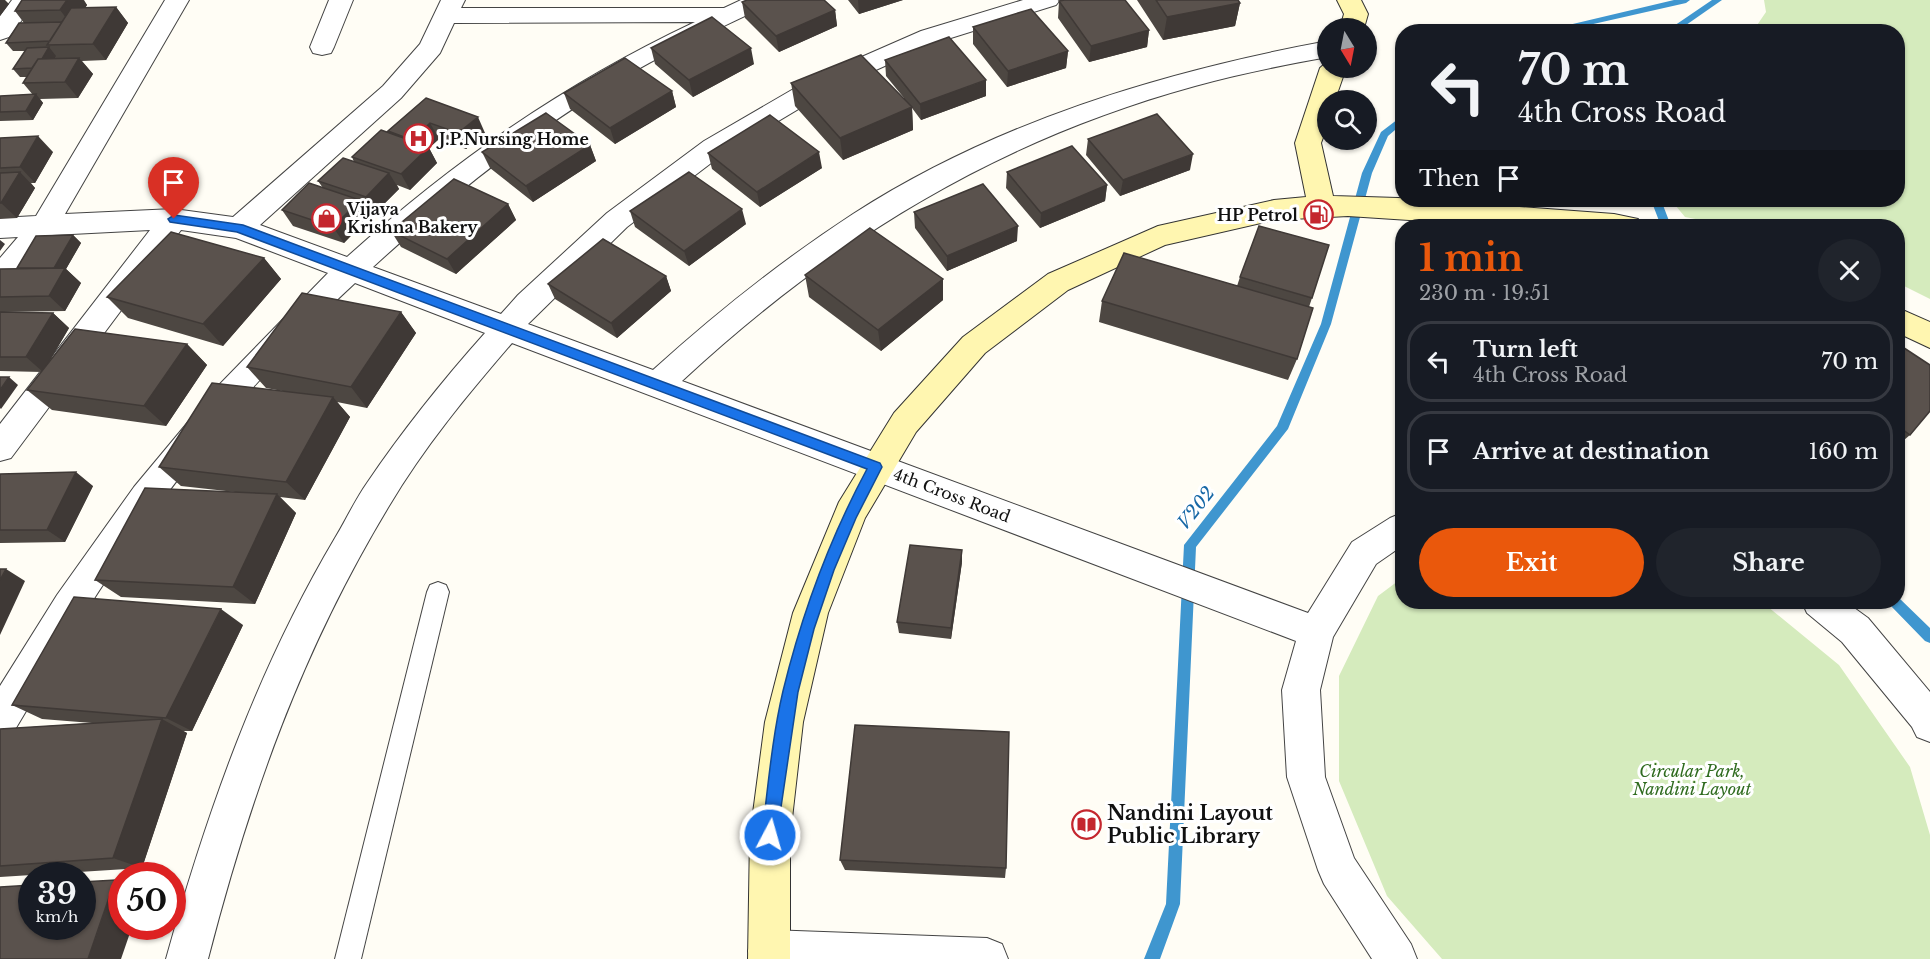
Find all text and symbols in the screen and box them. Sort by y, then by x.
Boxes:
north arrow [1317,18,1377,78]
map controls [1317,18,1377,150]
text: 70 m [1518,44,1629,96]
icon: left [1419,48,1497,126]
button: search [1317,90,1377,150]
text: 4th Cross Road [1518,96,1726,129]
hospital icon: J.P.Nursing Home [402,123,434,155]
place label: J.P.Nursing Home [436,129,589,149]
pin [148,157,199,219]
icon: arrive [1492,162,1525,195]
text: Then [1419,165,1480,192]
icon: arrive [157,166,190,199]
place label: Vijaya Krishna Bakery [346,199,478,237]
fuel station icon: HP Petrol [1303,199,1335,231]
shop icon: Vijaya Krishna Bakery [310,202,342,234]
place label: HP Petrol [1217,205,1298,225]
text: 1 min [1419,236,1523,281]
button: close [1818,239,1881,302]
text: 230 m · 19:51 [1419,281,1550,305]
text: Turn left [1473,336,1578,363]
icon: left [1422,345,1455,378]
text: 70 m [1821,348,1878,375]
text: 4th Cross Road [1473,363,1627,387]
icon: arrive [1422,435,1455,468]
text: Arrive at destination [1473,438,1710,465]
text: 160 m [1808,438,1878,465]
street label: 4th Cross Road [891,464,1013,527]
water label: V202 [1173,482,1219,534]
button: Exit [1419,528,1644,597]
button: Share [1656,528,1881,597]
park label: Circular Park, Nandini Layout [1632,761,1751,799]
place label: Nandini Layout Public Library [1107,801,1273,848]
position arrow [738,803,802,867]
library icon: Nandini Layout Public Library [1070,808,1102,840]
speed limit sign: 50 [108,862,186,940]
text: 39 [37,875,77,912]
text: km/h [36,907,78,926]

